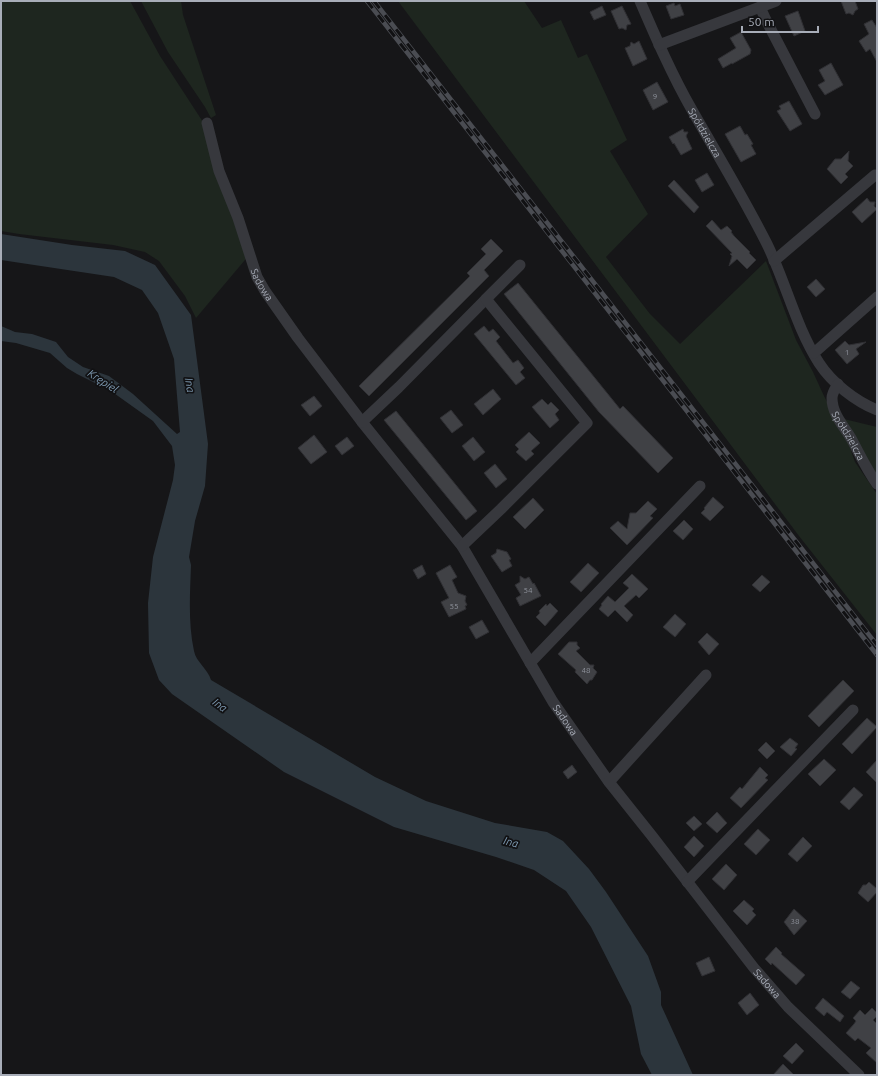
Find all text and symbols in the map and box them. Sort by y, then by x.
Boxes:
scale bar [742,8,818,34]
text: 50 m [748,15,775,28]
house number: 9 [653,92,657,101]
street label: Spółdzielcza [687,106,724,159]
street label: Sadowa [249,267,275,303]
house number: 1 [845,348,849,357]
water label: Krępiel [86,367,120,395]
water label: Ina [183,377,197,393]
street label: Spółdzielcza [830,409,867,462]
house number: 54 [523,586,533,595]
house number: 55 [449,602,459,611]
house number: 48 [581,666,591,675]
water label: Ina [210,696,230,714]
street label: Sadowa [551,702,580,737]
water label: Ina [502,834,520,850]
house number: 38 [790,917,800,926]
street label: Sadowa [752,966,783,1000]

